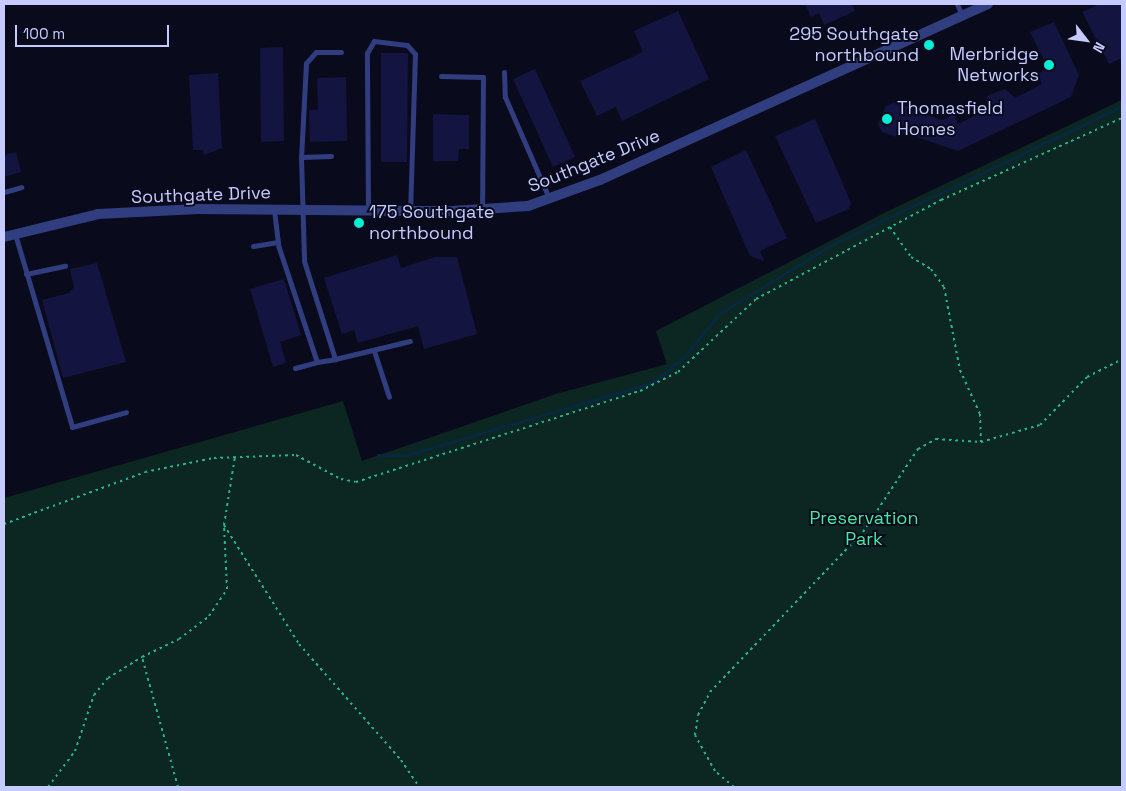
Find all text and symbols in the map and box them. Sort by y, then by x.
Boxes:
scale bar [18,15,171,47]
north arrow [1061,15,1111,65]
text: 100 m [23,24,65,43]
place label: 295 Southgate northbound [789,24,919,66]
marker: 295 Southgate northbound [923,39,935,51]
text: N [1089,39,1109,56]
place label: Merbridge Networks [949,44,1039,86]
marker: Merbridge Networks [1043,59,1055,71]
place label: Thomasfield Homes [897,98,1003,140]
marker: Thomasfield Homes [881,113,893,125]
street label: Southgate Drive [525,125,663,197]
street label: Southgate Drive [131,182,271,208]
place label: 175 Southgate northbound [369,202,495,244]
marker: 175 Southgate northbound [353,217,365,229]
park label: Preservation Park [810,508,918,550]

